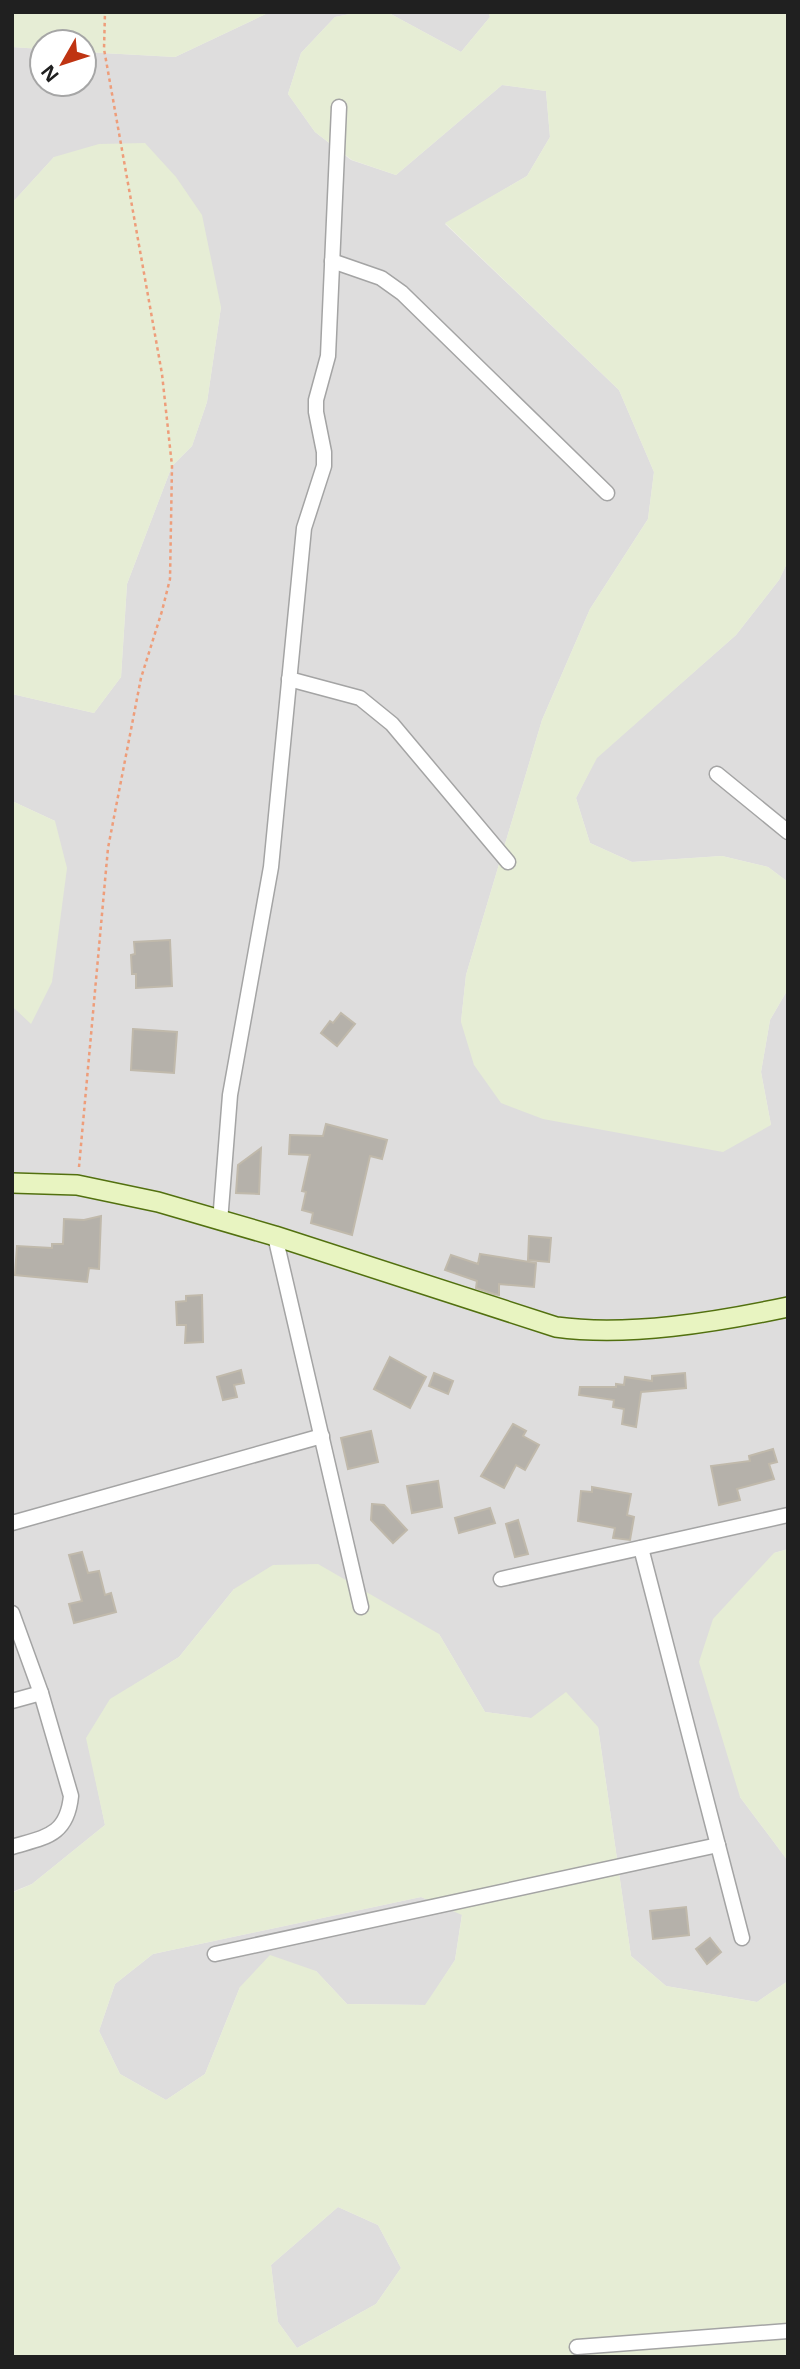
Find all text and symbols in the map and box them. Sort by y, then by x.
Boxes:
north arrow [28,28,98,98]
text: N [35,60,65,88]

